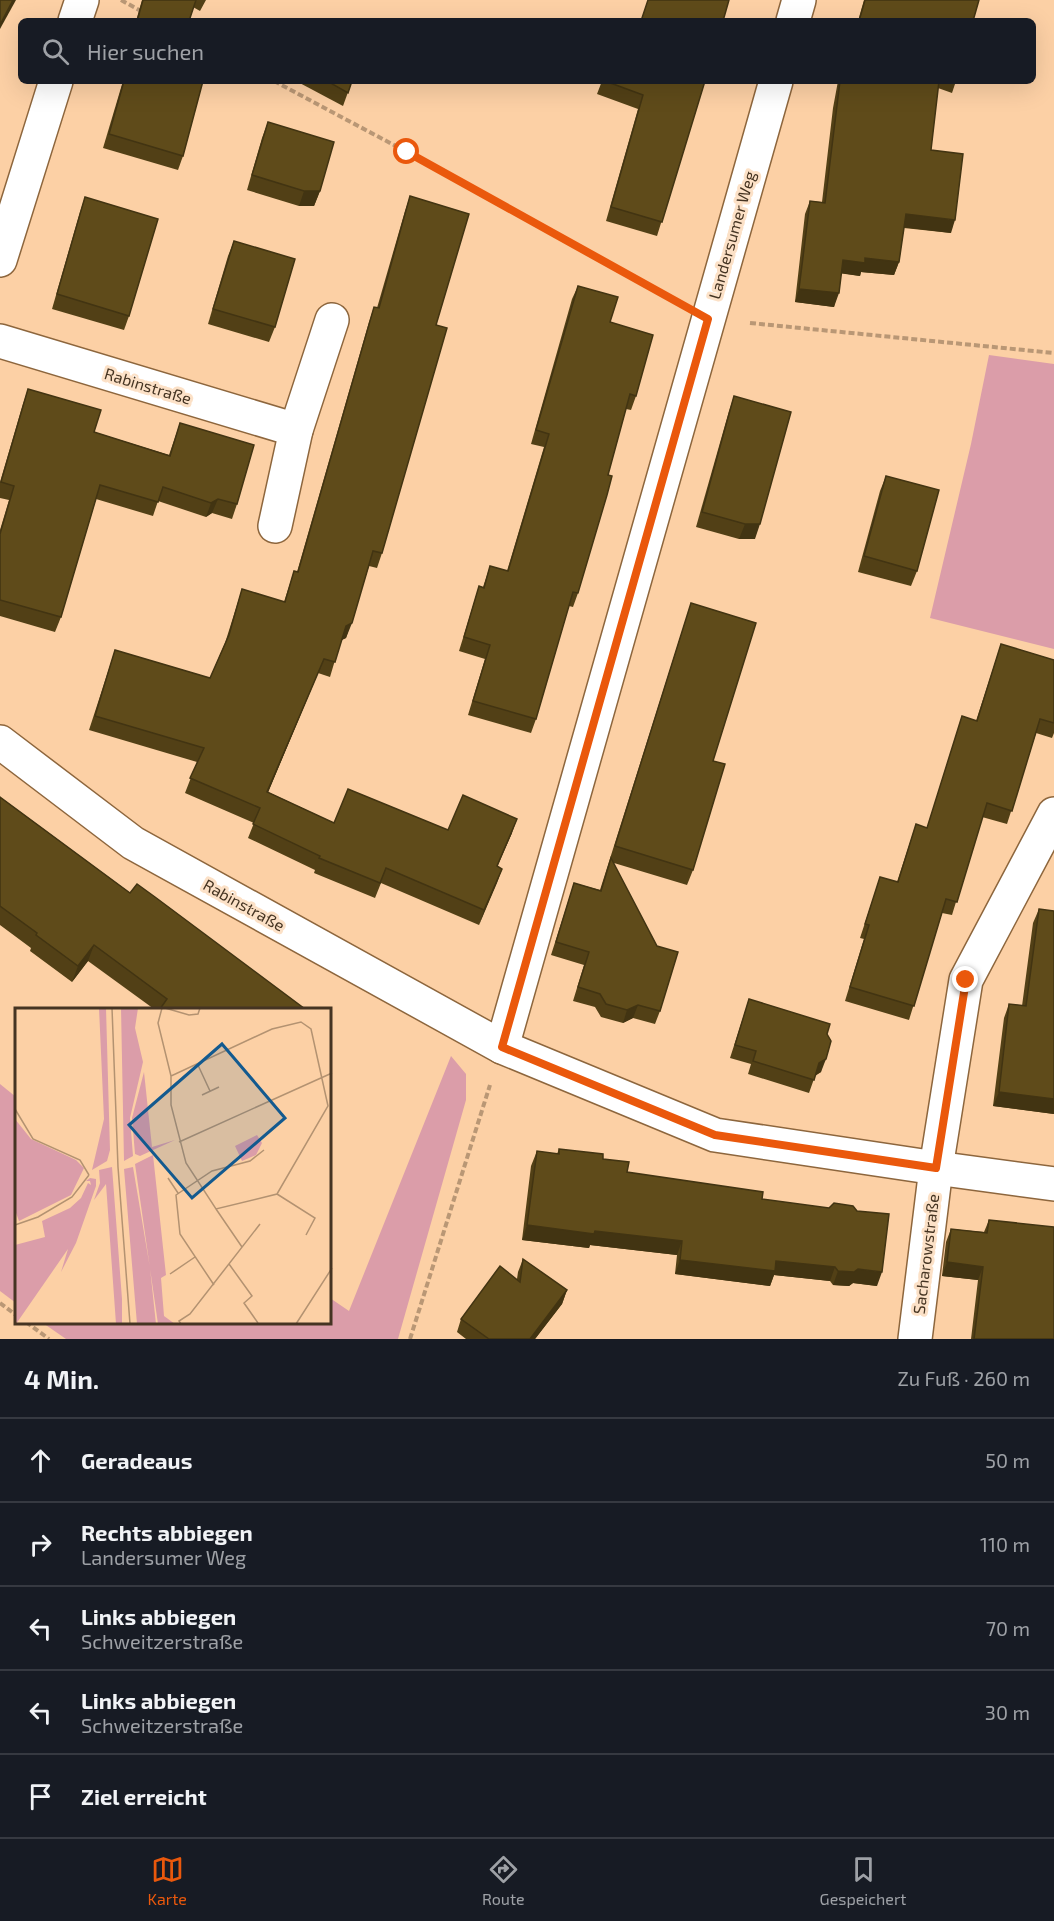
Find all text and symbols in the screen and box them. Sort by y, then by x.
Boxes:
search box [18,18,1036,84]
icon: search [39,35,72,68]
text: Hier suchen [87,38,204,64]
route start [393,138,419,164]
street label: Landersumer Weg [704,169,759,301]
street label: Rabinstraße [102,363,194,408]
street label: Rabinstraße [200,874,288,935]
route end [952,966,978,992]
inset map [15,1008,332,1324]
street label: Sacharowstraße [909,1193,942,1315]
text: 4 Min. [24,1363,99,1394]
text: Zu Fuß · 260 m [897,1366,1030,1390]
icon: ahead [24,1444,57,1477]
text: Geradeaus [81,1447,192,1473]
text: 50 m [985,1448,1030,1472]
text: Rechts abbiegen [81,1519,253,1545]
icon: right [24,1528,57,1561]
text: 110 m [980,1532,1030,1556]
text: Landersumer Weg [81,1545,246,1569]
text: Links abbiegen [81,1603,236,1629]
icon: left [24,1612,57,1645]
text: 70 m [986,1616,1030,1640]
text: Schweitzerstraße [81,1629,243,1653]
text: Links abbiegen [81,1687,236,1713]
icon: left [24,1696,57,1729]
text: 30 m [985,1700,1030,1724]
text: Schweitzerstraße [81,1713,243,1737]
icon: arrive [24,1780,57,1813]
text: Ziel erreicht [81,1783,207,1809]
tab: Karte [148,1853,187,1908]
tab: Route [482,1853,525,1908]
tab: Gespeichert [820,1853,906,1908]

